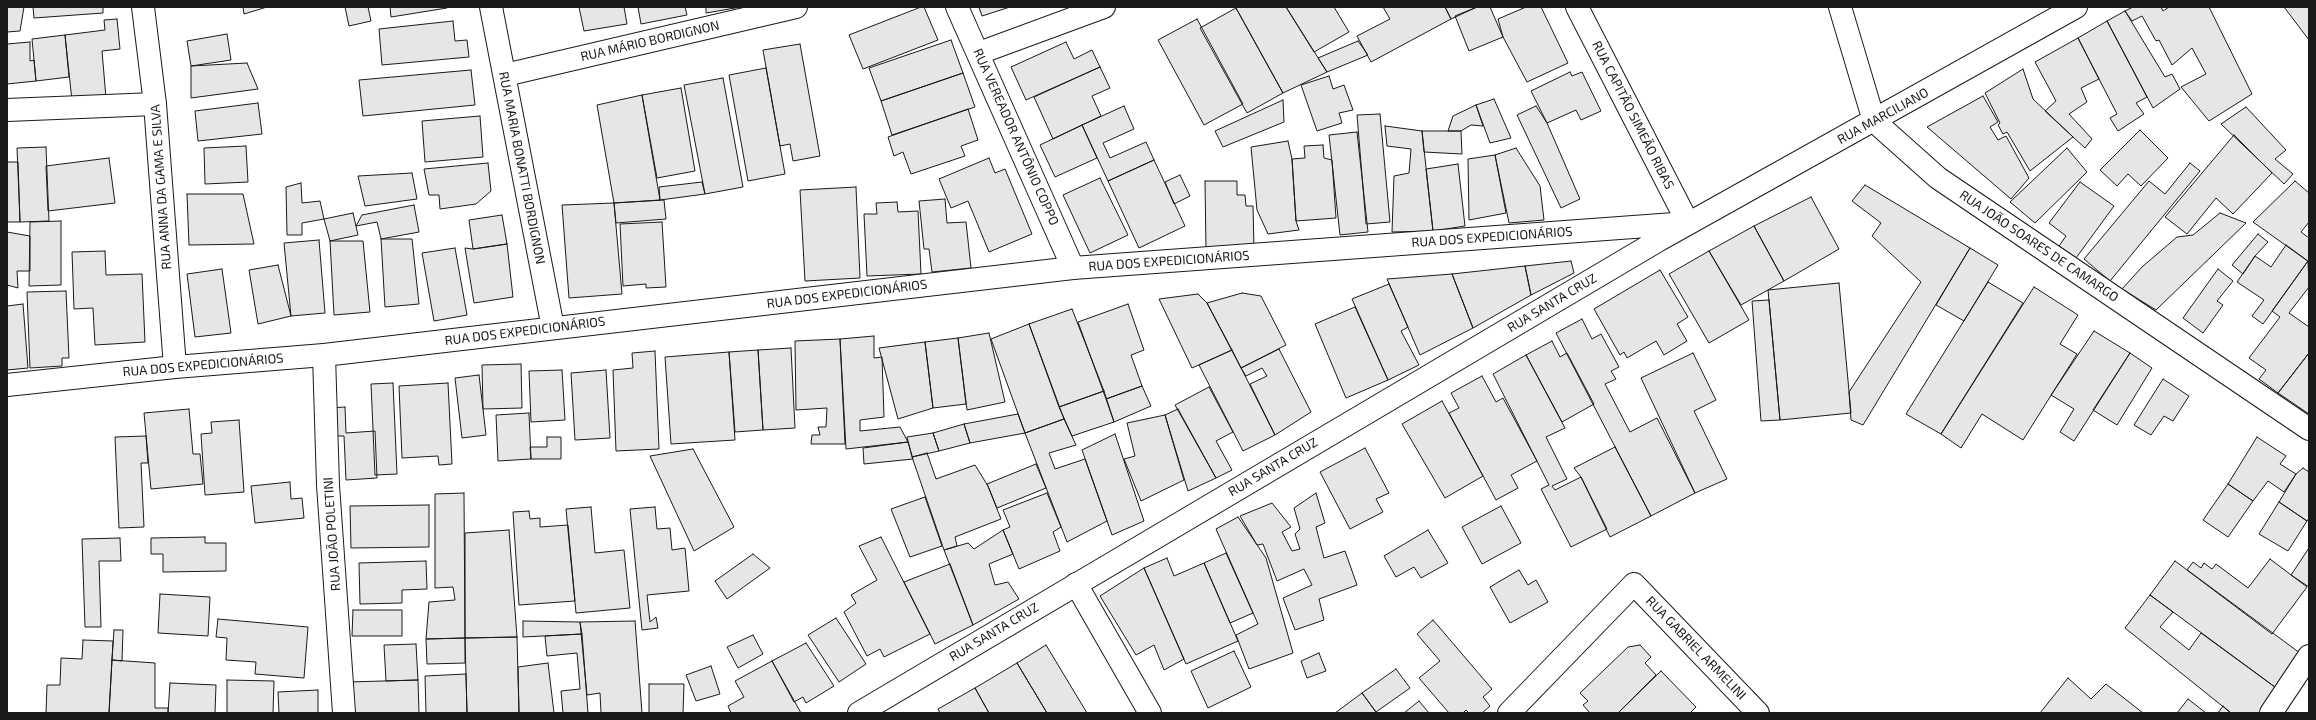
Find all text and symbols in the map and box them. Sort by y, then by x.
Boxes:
street label: RUA MÁRIO BORDIGNON [579,17,721,65]
street label: RUA CAPITÃO SIMEÃO RIBAS [1589,38,1677,192]
street label: RUA VEREADOR ANTÔNIO COPPO [970,46,1062,228]
street label: RUA MARIA BONATTI BORDIGNON [496,70,548,266]
street label: RUA MARCILIANO [1835,84,1931,148]
street label: RUA ANNA DA GAMA E SILVA [147,104,175,270]
street label: RUA JOÃO SOARES DE CAMARGO [1957,187,2121,305]
street label: RUA DOS EXPEDICIONÁRIOS [1411,224,1573,250]
street label: RUA DOS EXPEDICIONÁRIOS [1088,248,1250,274]
street label: RUA SANTA CRUZ [1505,270,1599,336]
street label: RUA DOS EXPEDICIONÁRIOS [766,276,928,312]
street label: RUA DOS EXPEDICIONÁRIOS [444,313,606,349]
street label: RUA DOS EXPEDICIONÁRIOS [122,350,284,380]
street label: RUA SANTA CRUZ [1226,434,1320,500]
street label: RUA JOÃO POLETINI [320,477,344,591]
street label: RUA GABRIEL ARMELINI [1643,593,1749,703]
street label: RUA SANTA CRUZ [947,599,1041,665]

